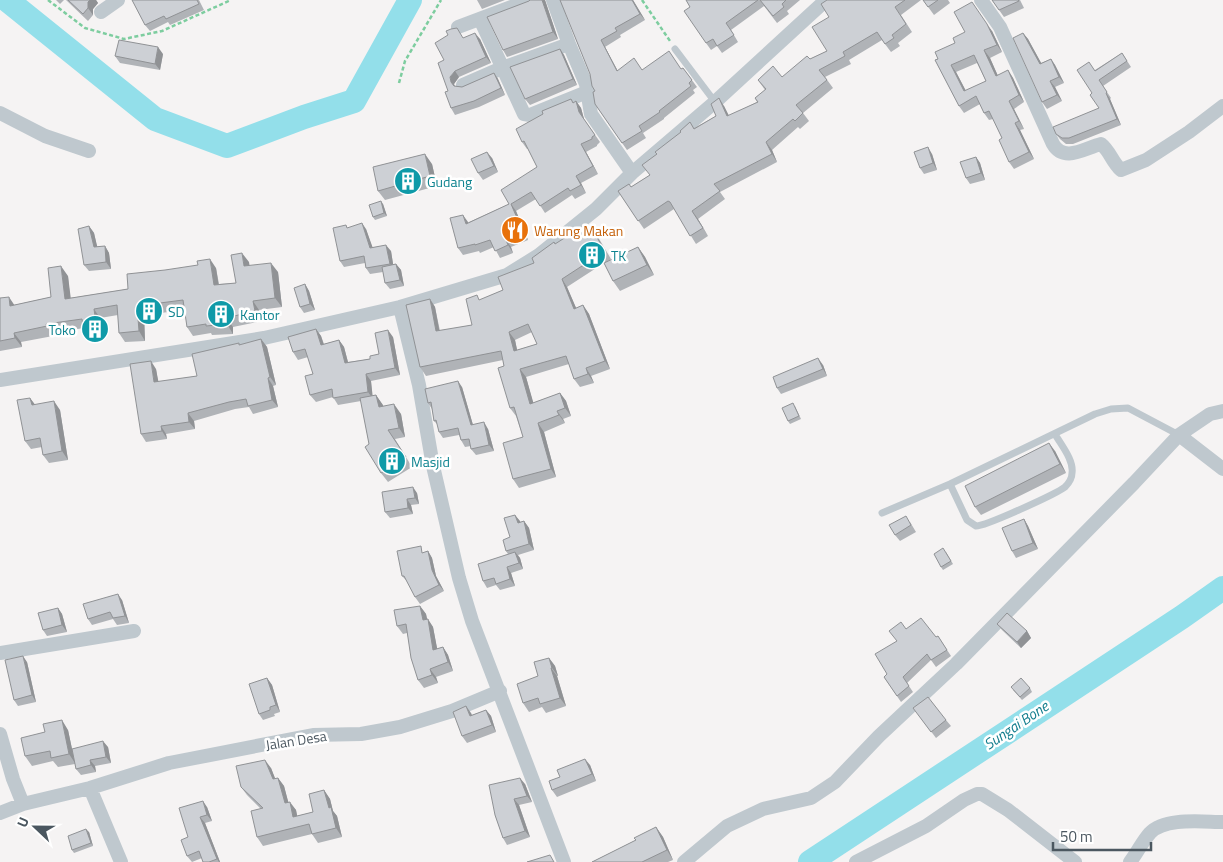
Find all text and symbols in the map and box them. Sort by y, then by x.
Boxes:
building icon: Gudang [393,166,423,196]
place label: Gudang [427,171,472,192]
restaurant icon: Warung Makan [500,215,530,245]
place label: Warung Makan [534,220,623,241]
building icon: TK [577,240,607,270]
place label: TK [611,245,626,266]
building icon: SD [134,296,164,326]
building icon: Kantor [206,299,236,329]
place label: SD [168,301,185,322]
place label: Kantor [240,304,280,325]
building icon: Toko [80,314,110,344]
place label: Toko [49,319,76,340]
building icon: Masjid [377,446,407,476]
place label: Masjid [411,451,450,472]
water label: Sungai Bone [979,694,1054,755]
street label: Jalan Desa [264,725,328,755]
north arrow [10,802,60,852]
text: U [11,814,34,830]
scale bar [1053,820,1150,852]
text: 50 m [1060,825,1093,848]

